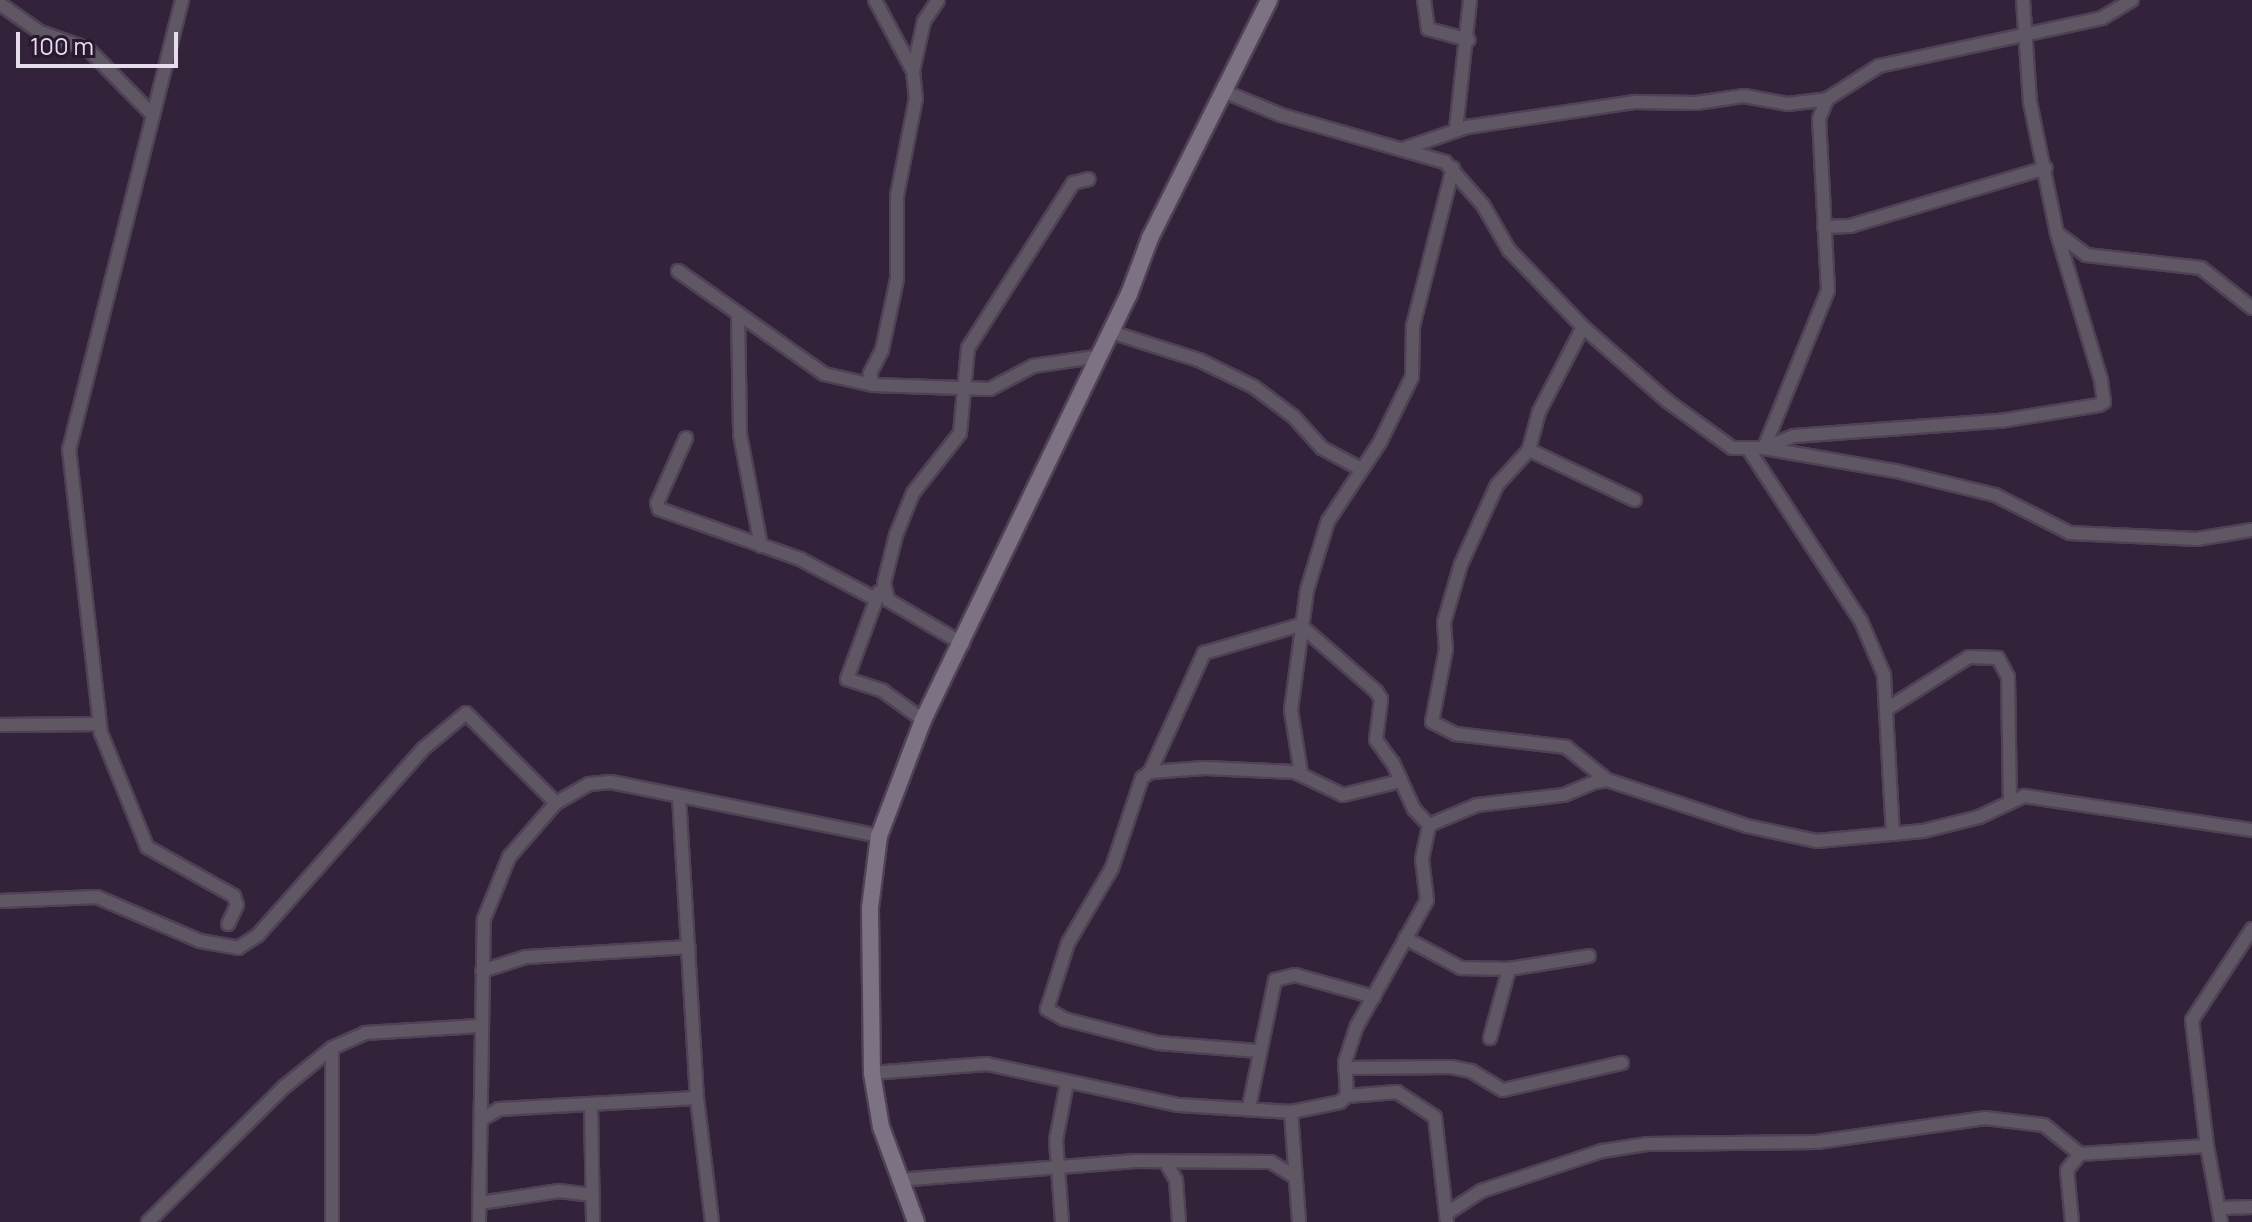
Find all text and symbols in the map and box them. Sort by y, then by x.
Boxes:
scale bar [20,16,182,66]
text: 100 m [30,29,94,62]

